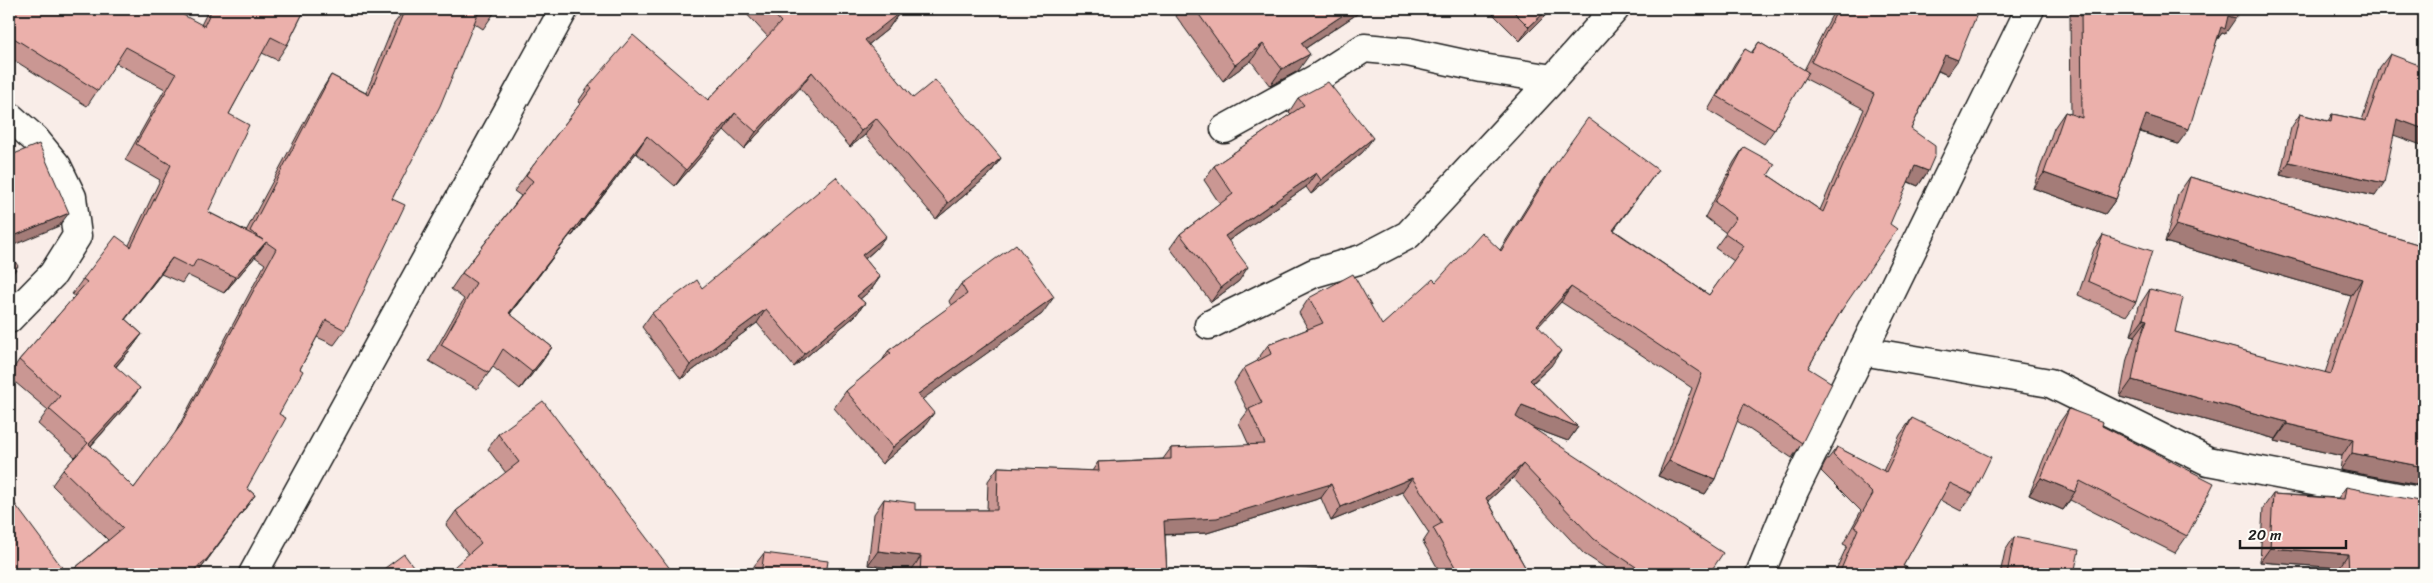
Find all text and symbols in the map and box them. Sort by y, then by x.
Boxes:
scale bar [2240,518,2347,550]
text: 20 m [2248,522,2282,548]

